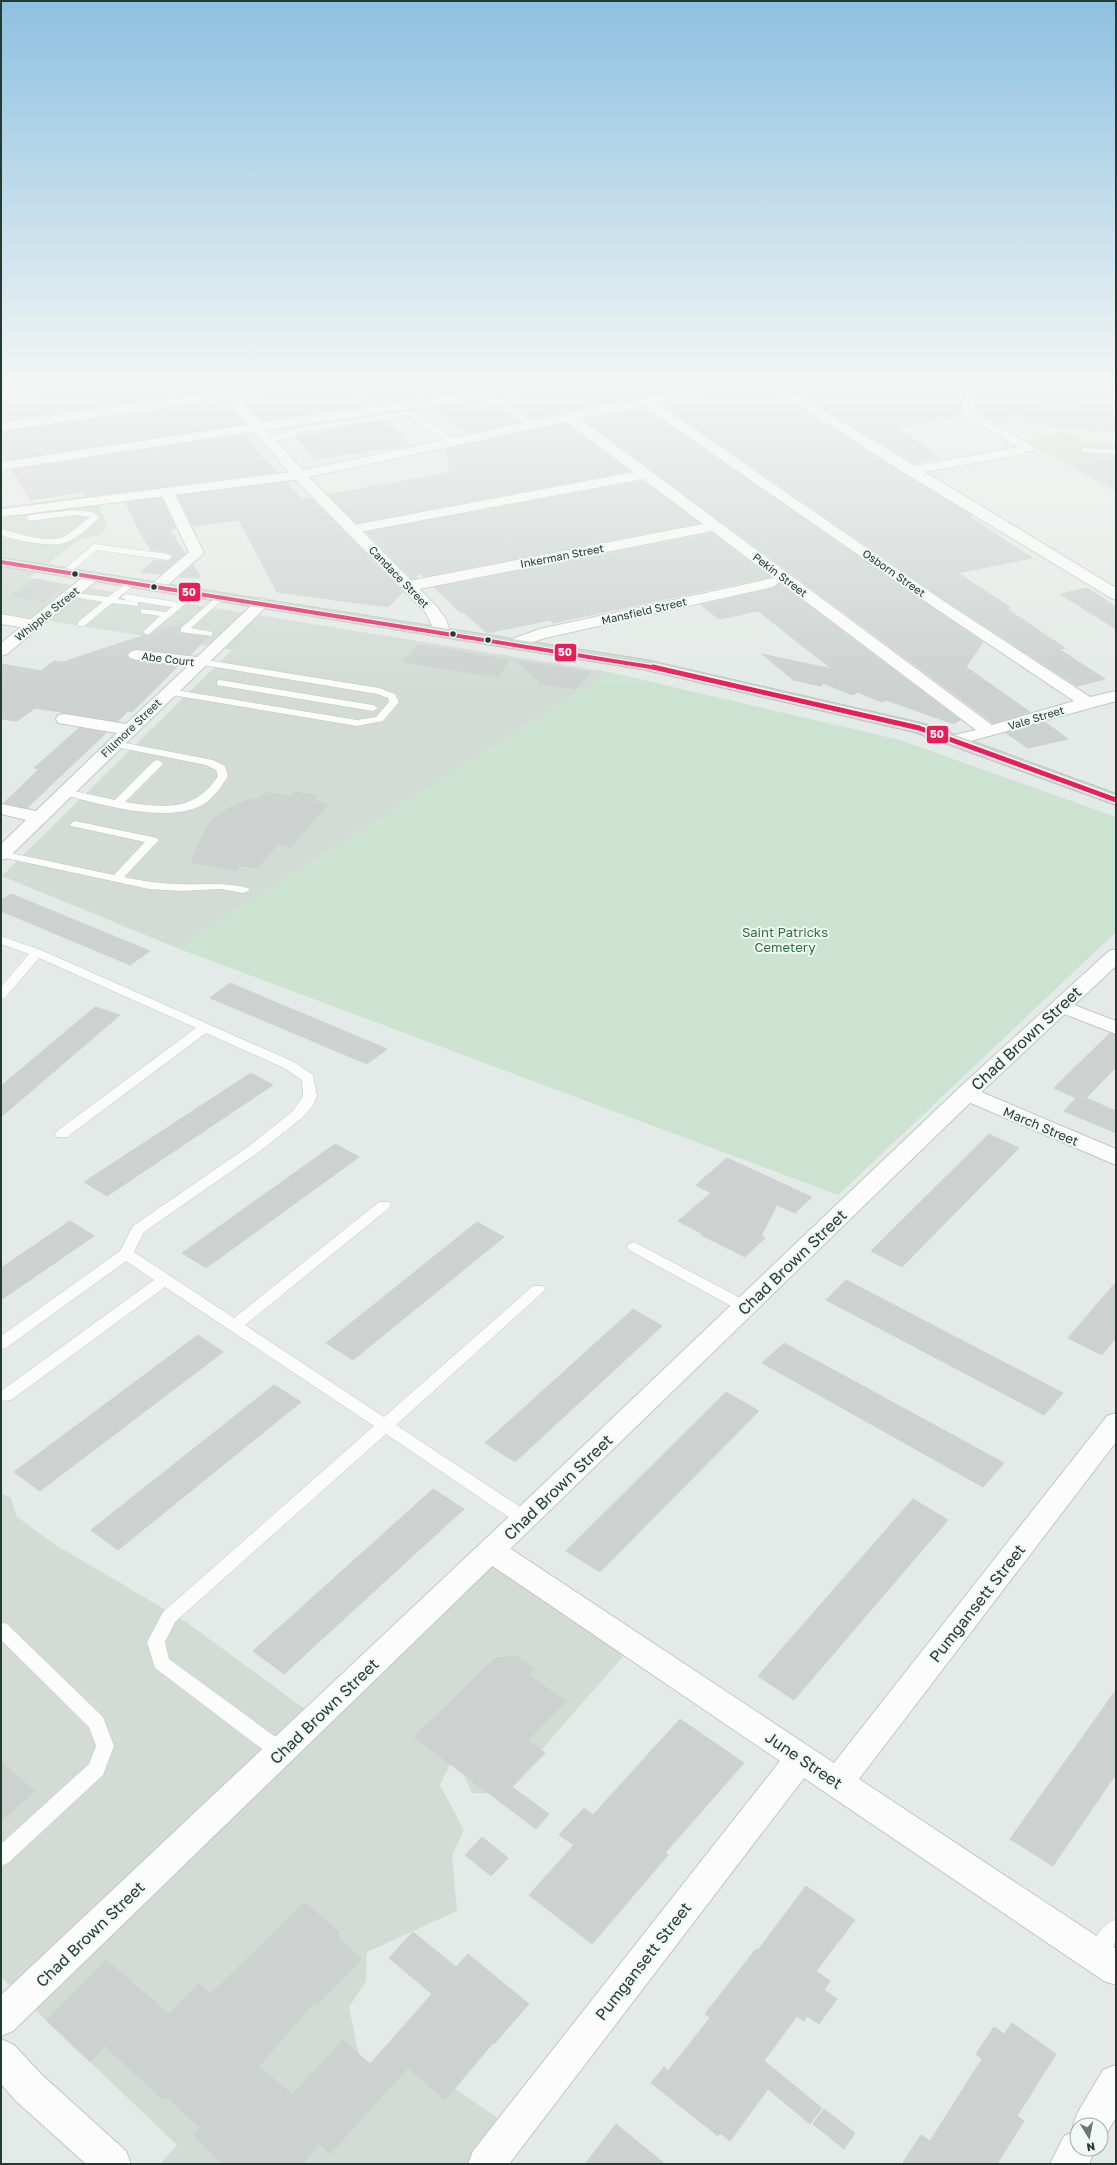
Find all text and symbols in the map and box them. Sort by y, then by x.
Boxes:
street label: Inkerman Street [519,541,605,570]
street label: Candace Street [367,543,432,610]
street label: Osborn Street [860,546,928,599]
street label: Pekin Street [751,550,810,599]
unlabelled marker [70,569,80,579]
unlabelled marker [149,582,159,592]
line badge: 50 [178,582,201,602]
street label: Whipple Street [12,584,81,643]
text: 50 [182,585,196,598]
street label: Mansfield Street [600,594,688,627]
unlabelled marker [448,629,458,639]
unlabelled marker [483,635,493,645]
line badge: 50 [554,643,577,662]
text: 50 [558,645,572,658]
street label: Abe Court [141,649,195,668]
street label: Fillmore Street [98,696,163,760]
street label: Vale Street [1006,703,1066,732]
line badge: 50 [926,725,949,744]
text: 50 [930,727,944,740]
park label: Saint Patricks Cemetery [742,924,828,955]
street label: Chad Brown Street [967,982,1085,1094]
street label: March Street [1001,1103,1081,1149]
street label: Chad Brown Street [733,1205,851,1319]
street label: Chad Brown Street [499,1430,617,1544]
street label: Pumgansett Street [925,1540,1029,1666]
street label: Chad Brown Street [265,1654,383,1768]
street label: June Street [761,1727,847,1793]
street label: Chad Brown Street [31,1877,149,1991]
street label: Pumgansett Street [591,1898,695,2024]
north arrow [1069,2117,1109,2157]
text: N [1086,2140,1096,2154]

